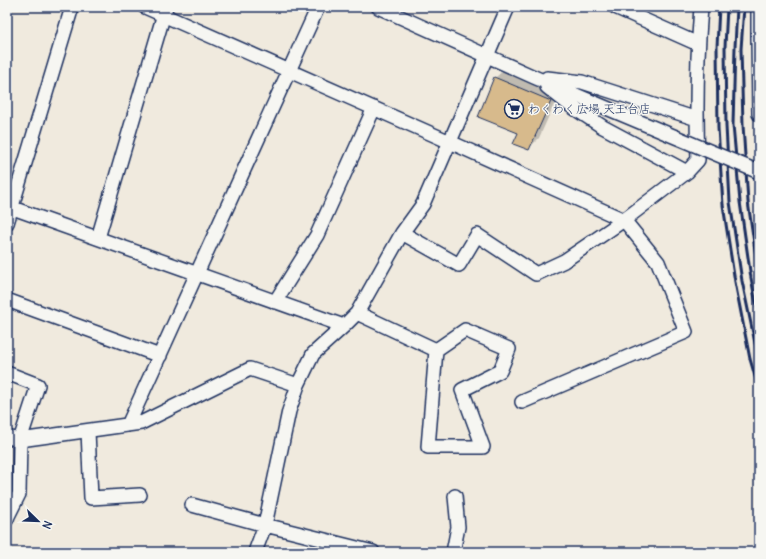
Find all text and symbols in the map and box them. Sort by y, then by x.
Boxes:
supermarket icon: わくわく広場 天王台店 [503,98,525,120]
place label: わくわく広場 天王台店 [528,101,651,116]
north arrow [18,501,58,541]
text: N [39,519,55,531]

